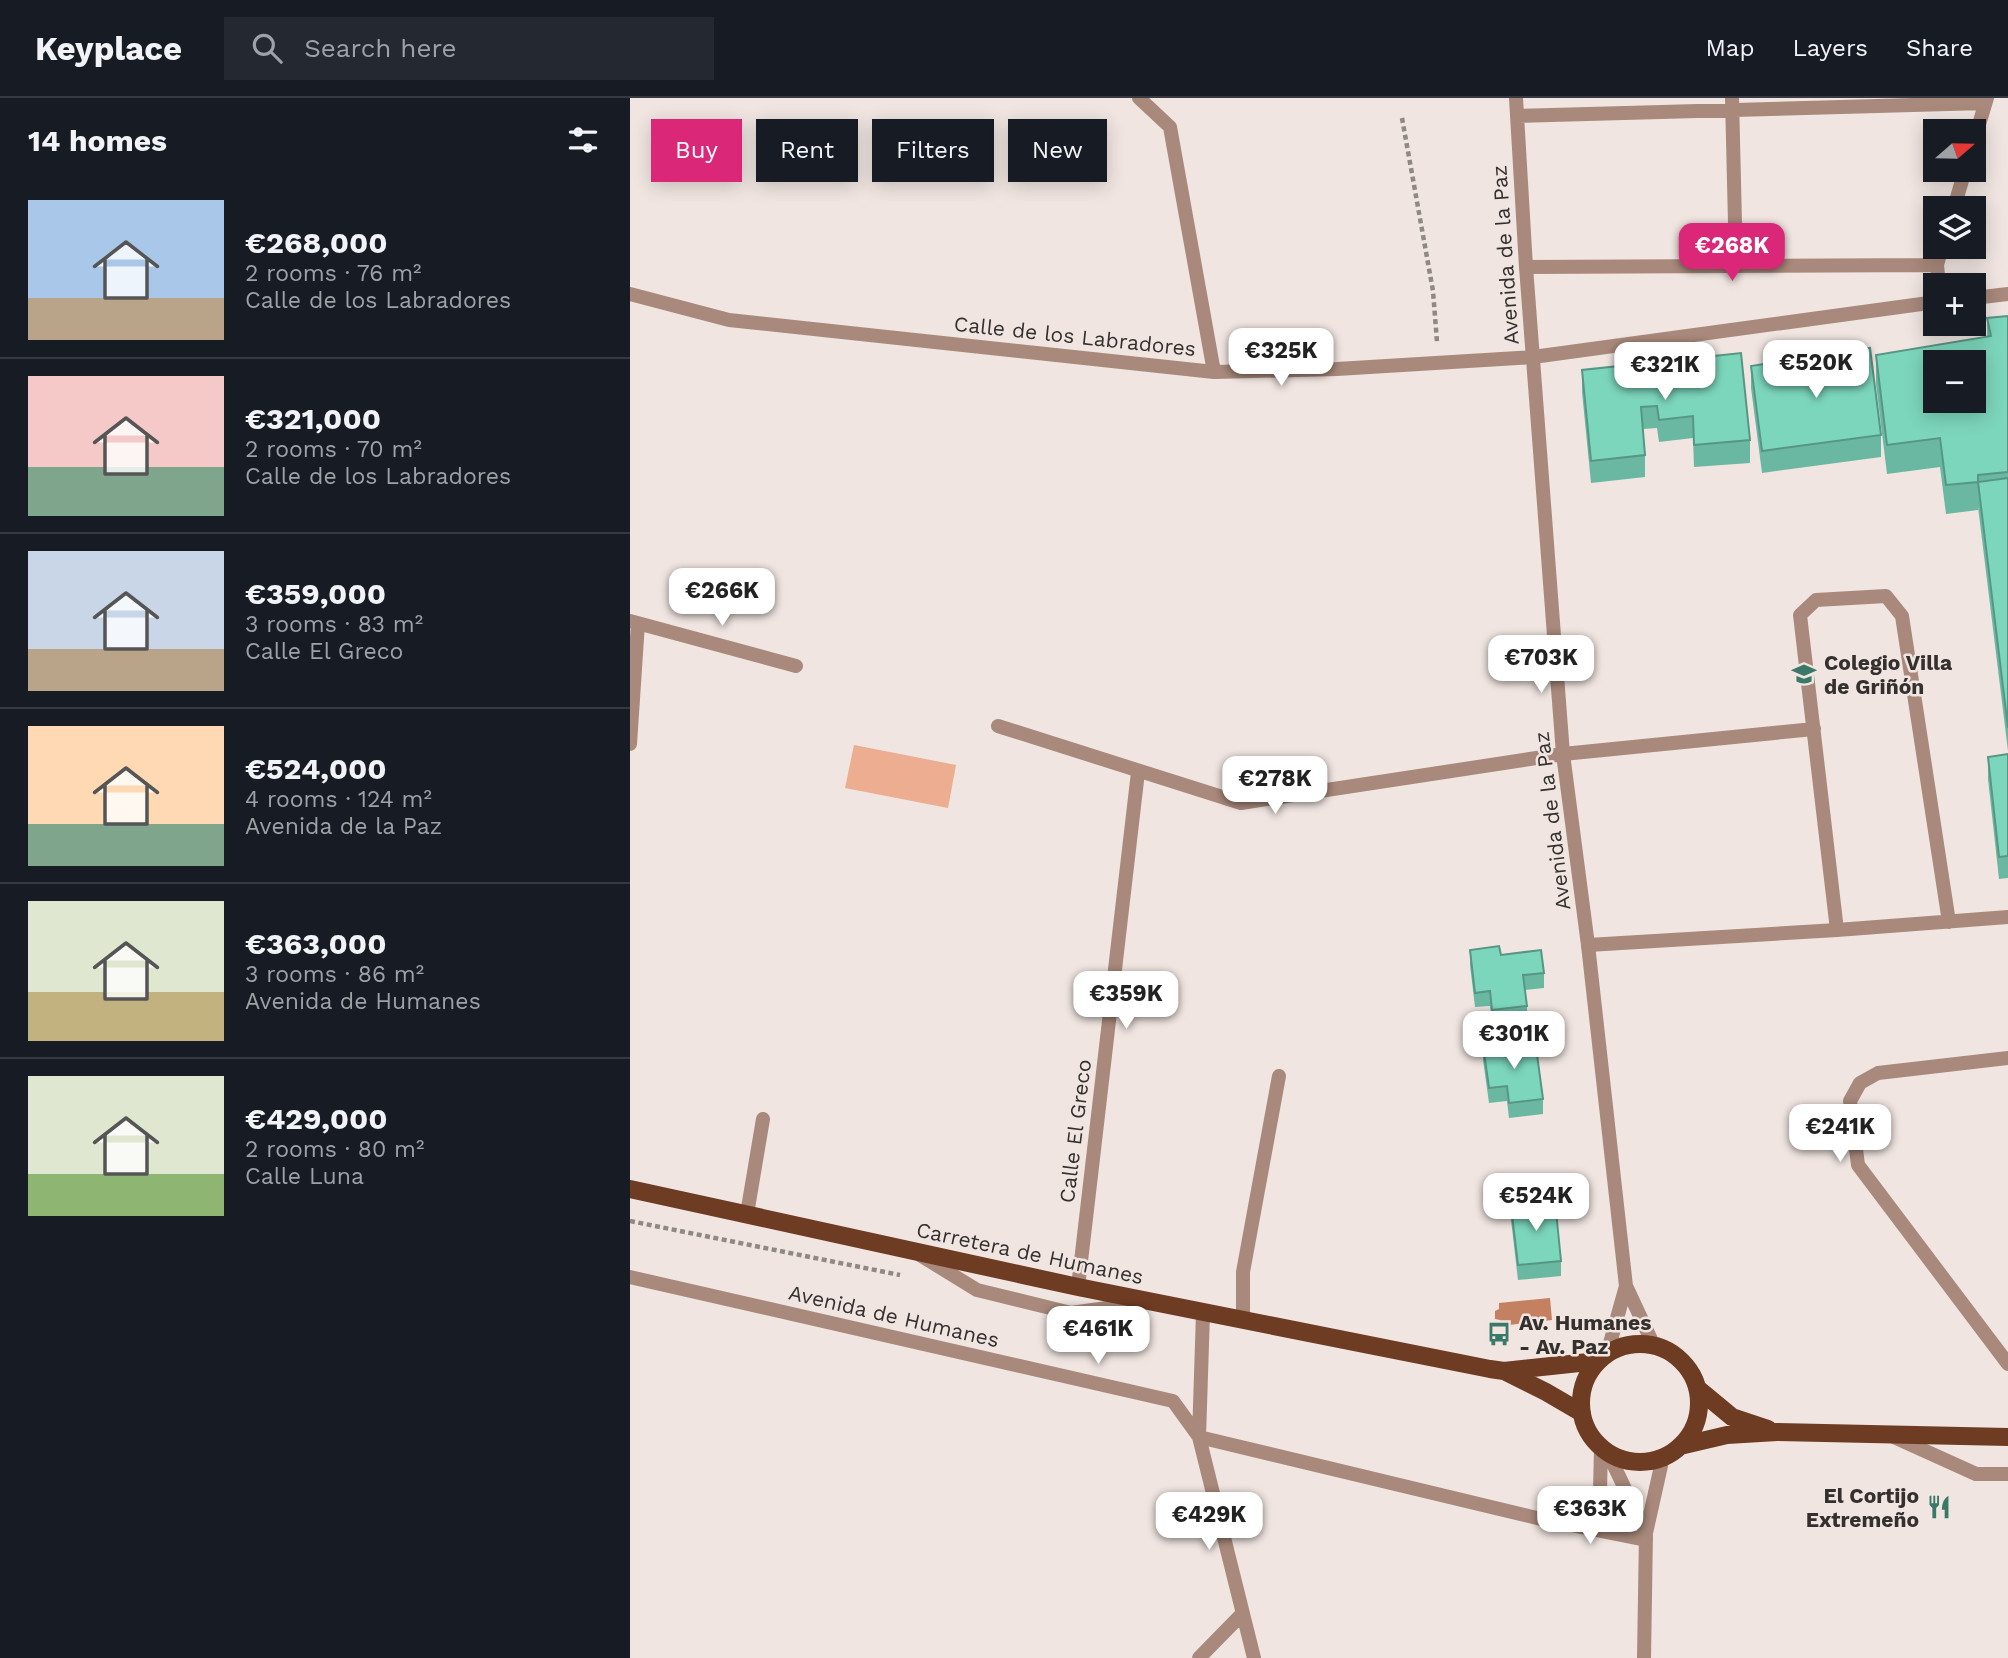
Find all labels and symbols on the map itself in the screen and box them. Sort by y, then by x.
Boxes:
north arrow [1923,119,1986,182]
street label: Avenida de la Paz [1486,164,1524,346]
pin: €268K [1683,223,1781,283]
street label: Calle de los Labradores [953,311,1197,361]
pin: €325K [1232,328,1330,388]
pin: €520K [1767,341,1865,400]
pin: €321K [1616,342,1714,402]
pin: €266K [673,568,771,628]
pin: €703K [1492,636,1590,695]
place label: Colegio Villa de Griñón [1824,650,1953,699]
school or university icon: Colegio Villa de Griñón [1790,660,1818,688]
street label: Avenida de la Paz [1529,730,1575,912]
pin: €278K [1226,756,1324,816]
pin: €359K [1077,972,1175,1031]
pin: €301K [1465,1012,1563,1071]
street label: Calle El Greco [1054,1058,1096,1204]
pin: €241K [1791,1104,1889,1164]
pin: €524K [1487,1174,1585,1233]
street label: Carretera de Humanes [914,1217,1146,1289]
street label: Avenida de Humanes [786,1280,1002,1352]
pin: €461K [1049,1306,1147,1366]
place label: Av. Humanes - Av. Paz [1519,1310,1651,1359]
bus stop icon: Av. Humanes - Av. Paz [1485,1320,1513,1348]
place label: El Cortijo Extremeño [1806,1483,1919,1532]
pin: €363K [1541,1486,1639,1546]
pin: €429K [1160,1492,1258,1552]
restaurant icon: El Cortijo Extremeño [1925,1493,1953,1521]

